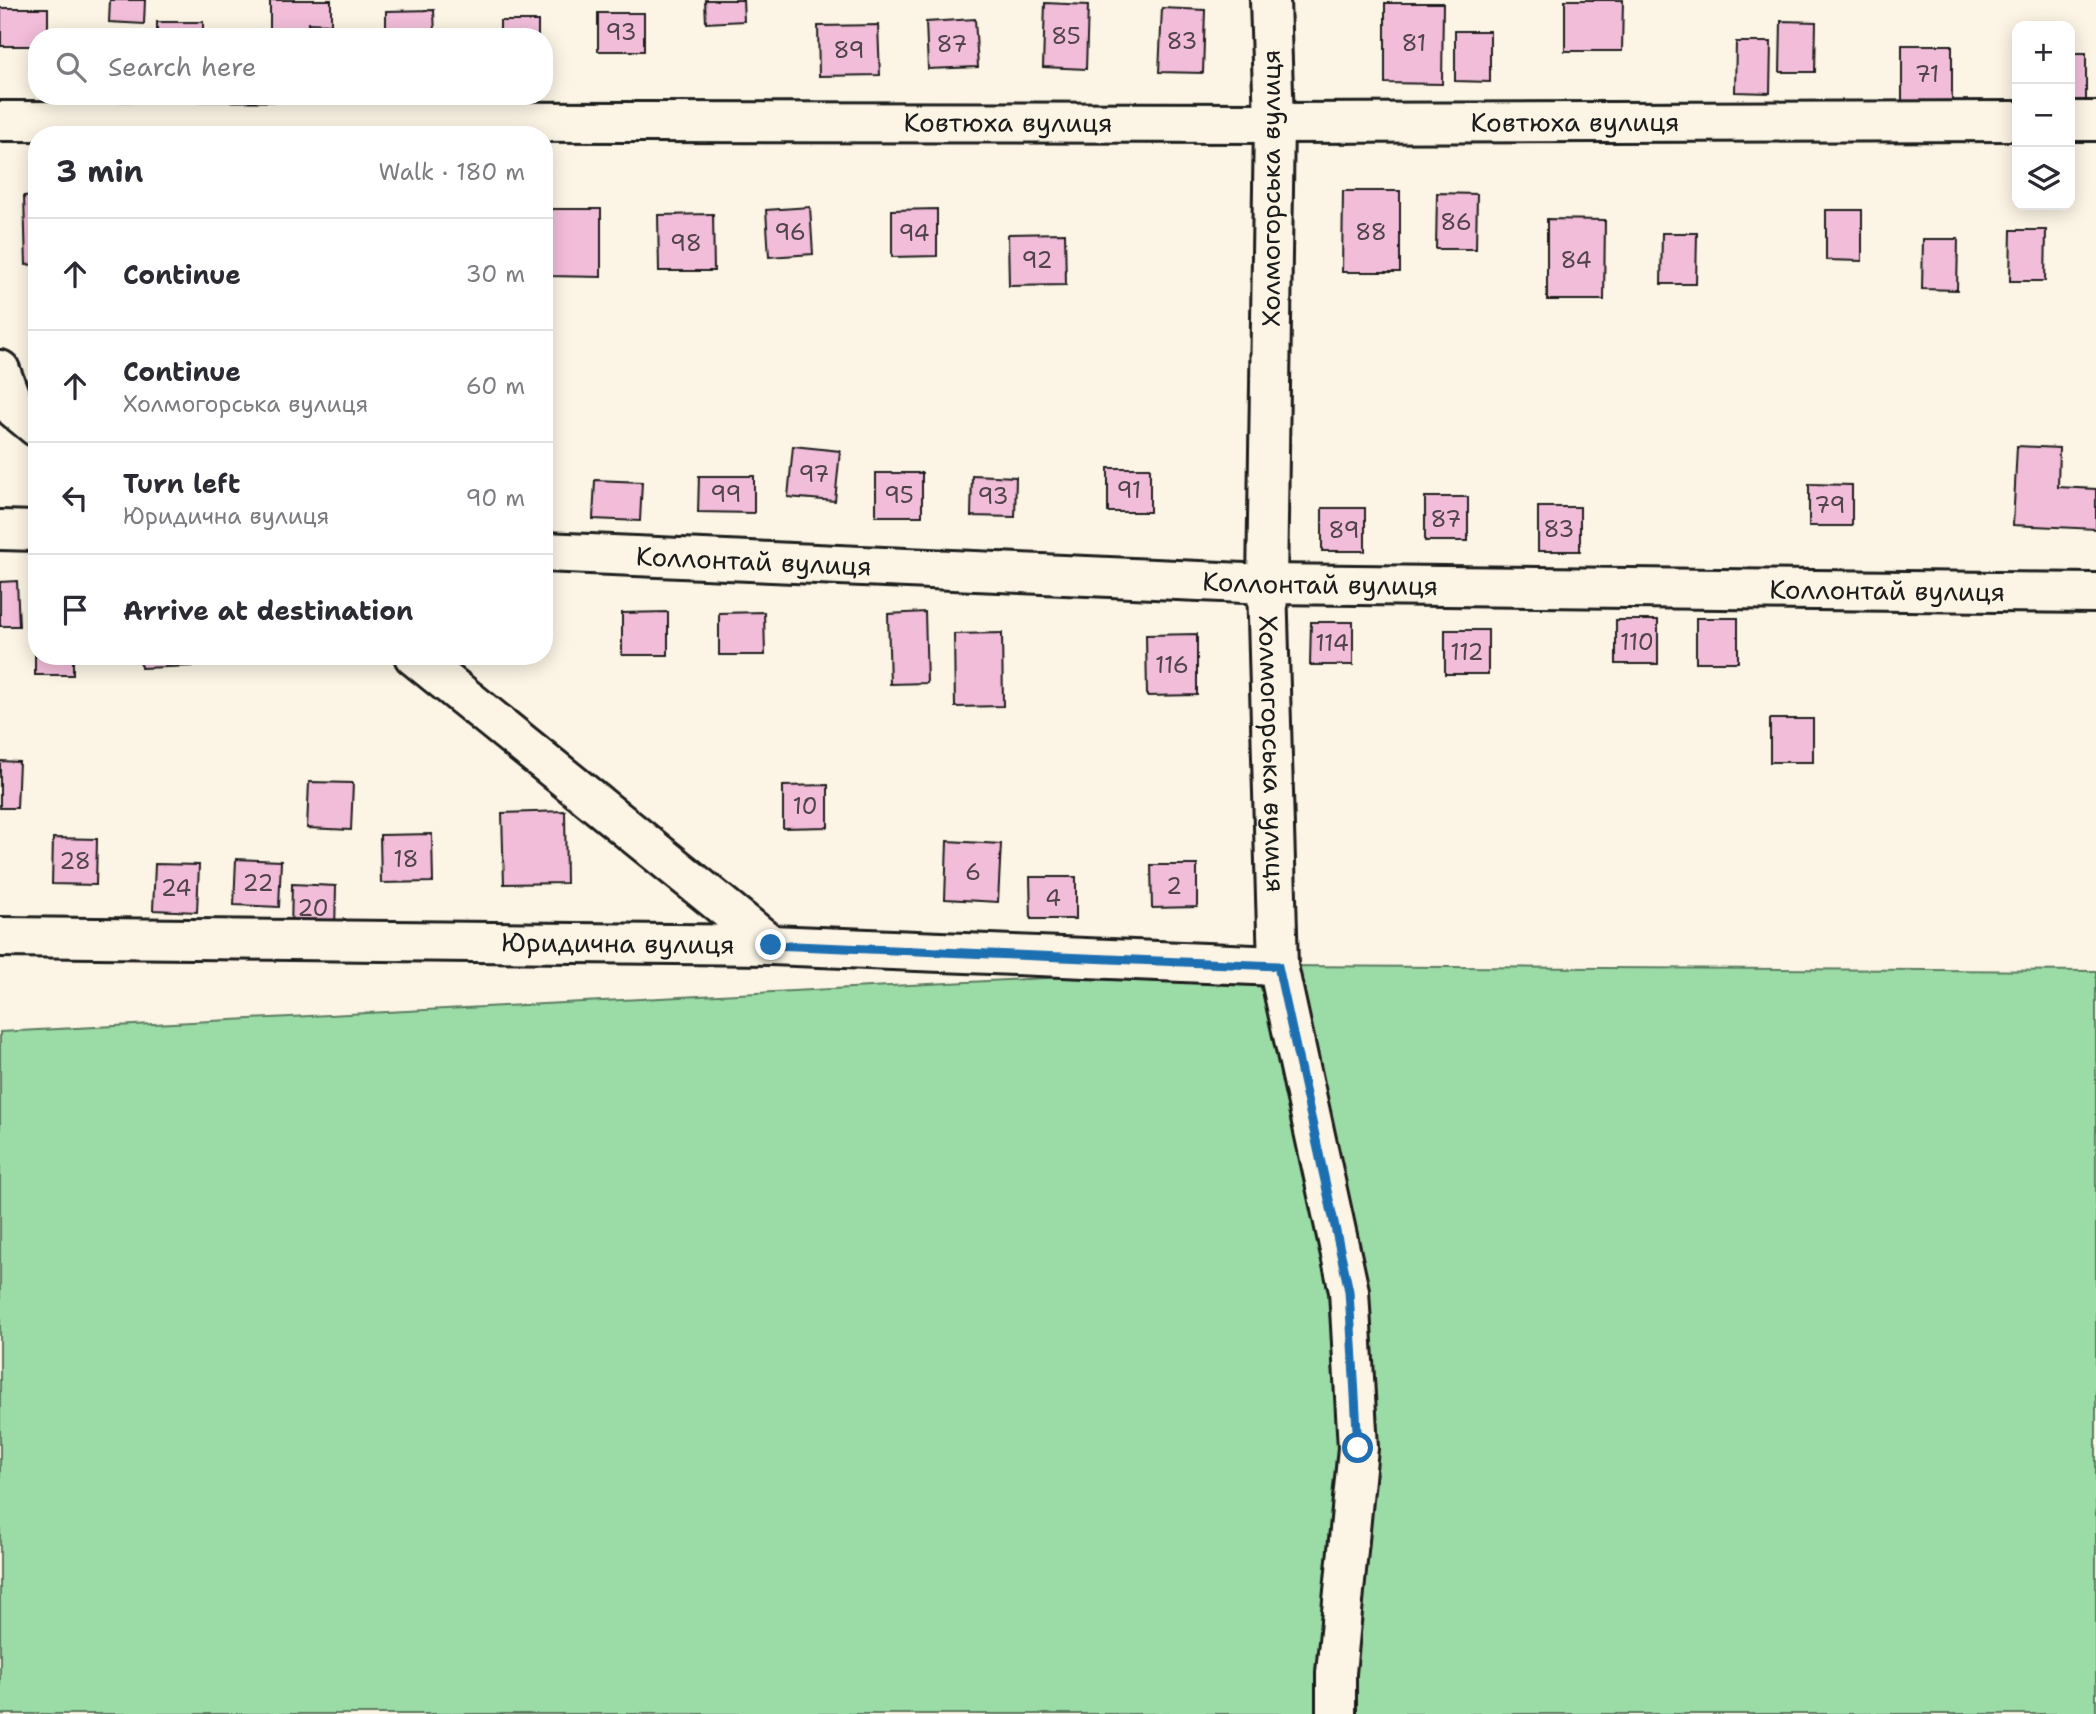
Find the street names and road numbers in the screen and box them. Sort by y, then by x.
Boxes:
street label: Холмогорська вулиця [1253,49,1288,327]
street label: Ковтюха вулиця [903,104,1113,140]
street label: Ковтюха вулиця [1470,104,1680,139]
street label: Коллонтай вулиця [635,538,872,583]
street label: Коллонтай вулиця [1202,563,1438,603]
street label: Коллонтай вулиця [1769,571,2005,609]
street label: Холмогорська вулиця [1251,615,1294,893]
street label: Юридична вулиця [501,924,735,962]

